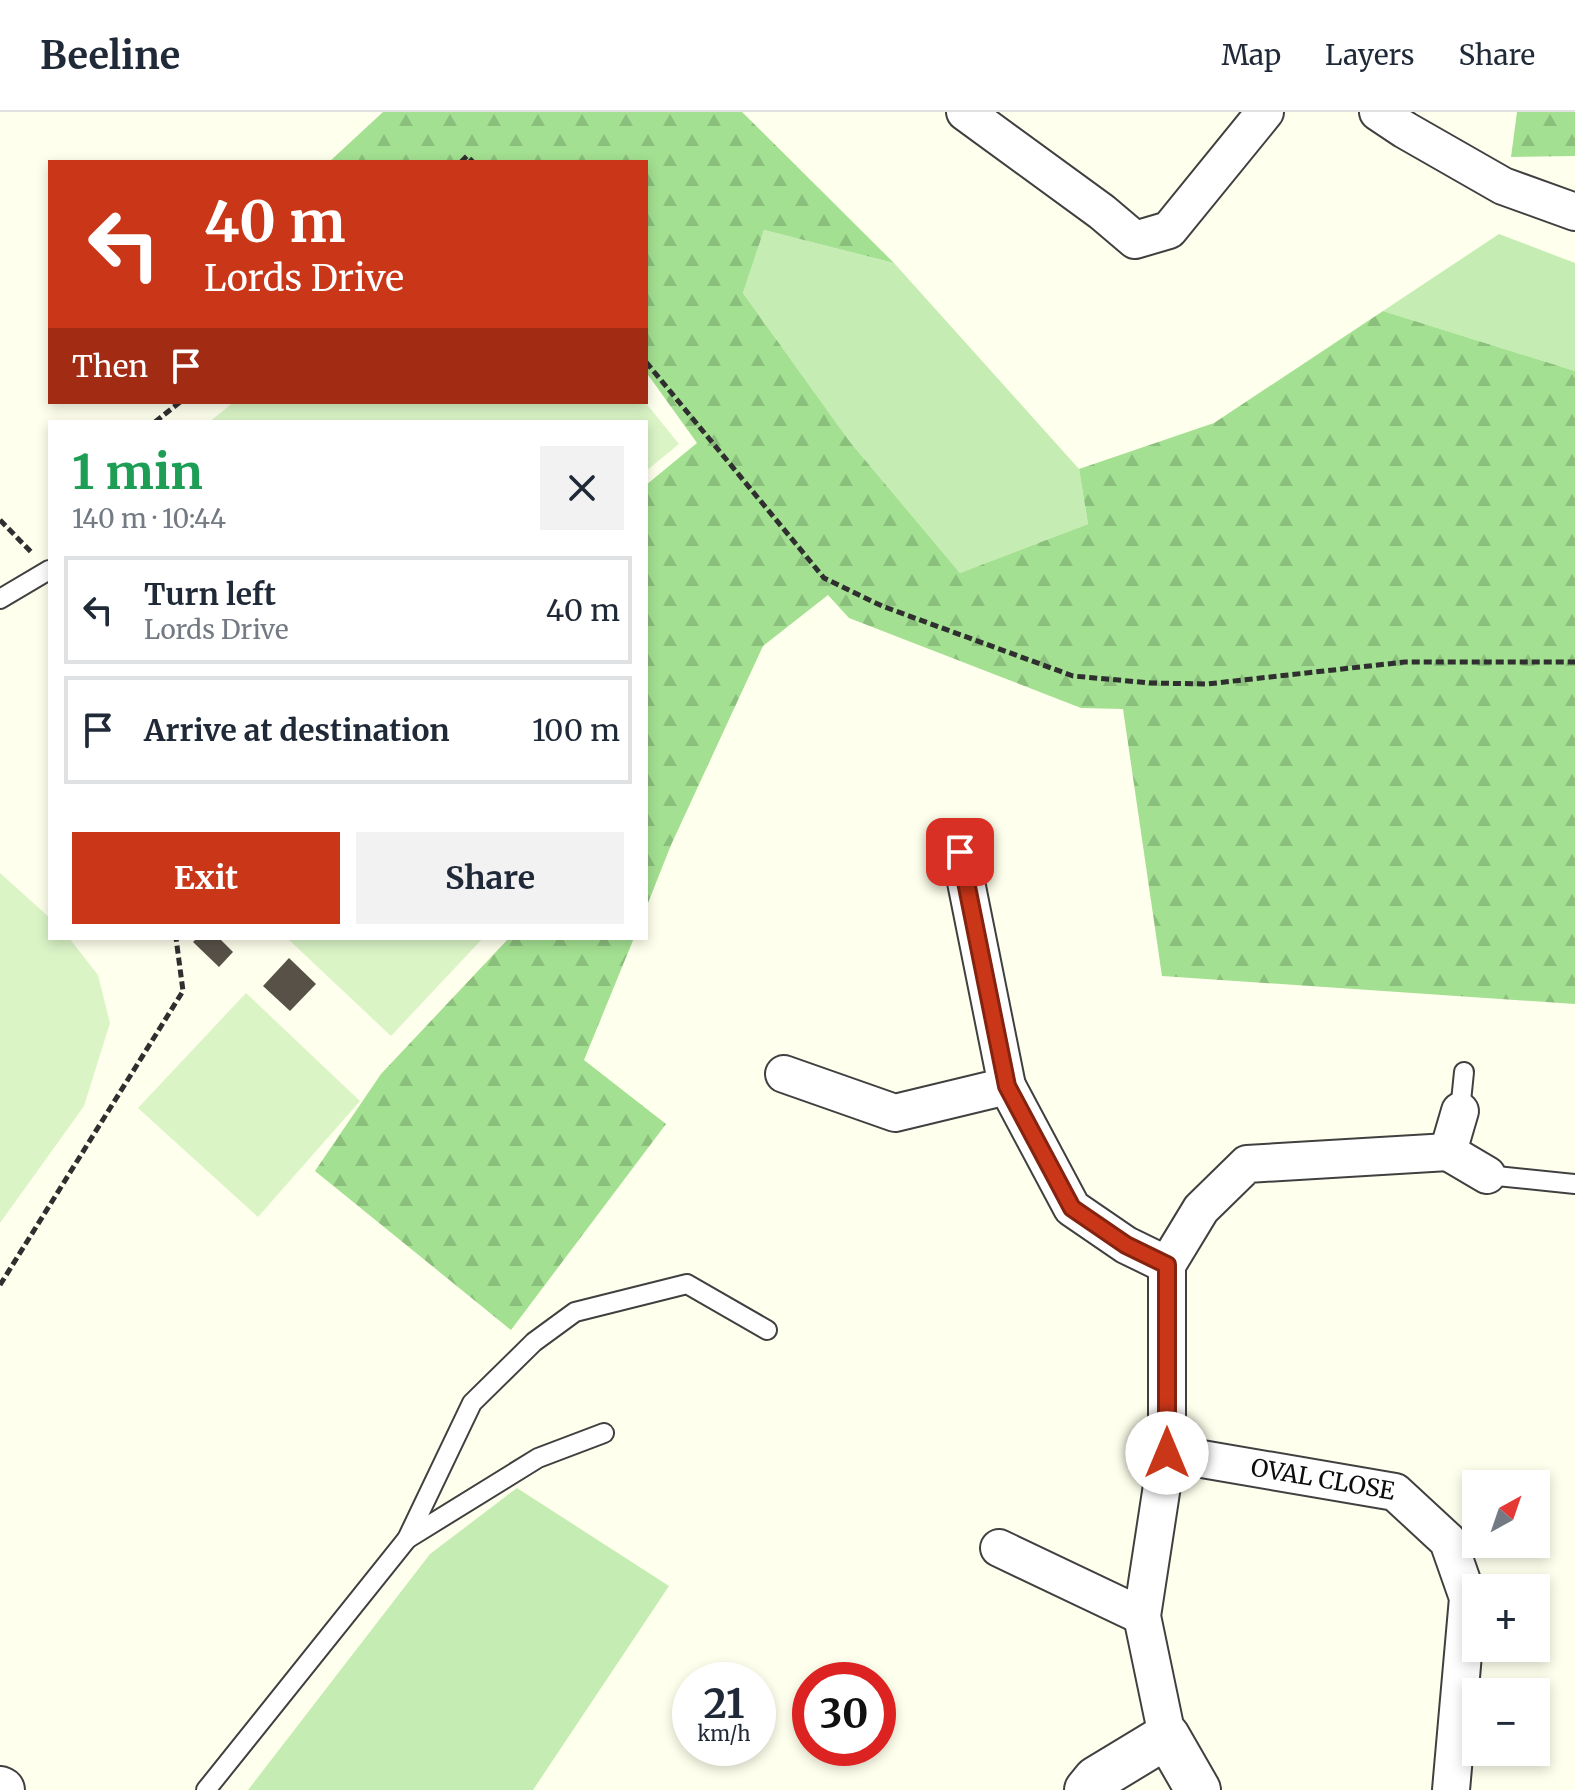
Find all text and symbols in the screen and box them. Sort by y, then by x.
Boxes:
text: Beeline [40,32,180,79]
text: Map [1221,37,1281,73]
text: Layers [1325,37,1414,73]
text: Share [1458,37,1535,73]
text: 40 m [204,187,346,257]
icon: left [72,192,176,296]
text: Lords Drive [204,256,404,301]
icon: arrive [164,344,208,388]
text: Then [72,347,148,385]
text: 1 min [72,442,203,502]
button: close [540,446,624,530]
text: 140 m · 10:44 [72,502,226,535]
text: Turn left [144,575,276,613]
icon: left [76,588,120,632]
text: 40 m [546,591,620,629]
text: Lords Drive [144,613,289,646]
icon: arrive [76,708,120,752]
text: Arrive at destination [144,711,450,749]
text: 100 m [532,711,620,749]
pin [926,818,994,886]
icon: arrive [938,830,982,874]
button: Exit [72,832,340,924]
button: Share [356,832,624,924]
position arrow [1125,1411,1209,1495]
street label: OVAL CLOSE [1249,1452,1398,1507]
north arrow [1462,1470,1550,1558]
map controls [1462,1470,1550,1766]
button: + [1462,1574,1550,1662]
speed limit sign: 30 [792,1662,896,1766]
button: − [1462,1678,1550,1766]
text: 21 [704,1679,744,1729]
text: km/h [698,1721,750,1746]

